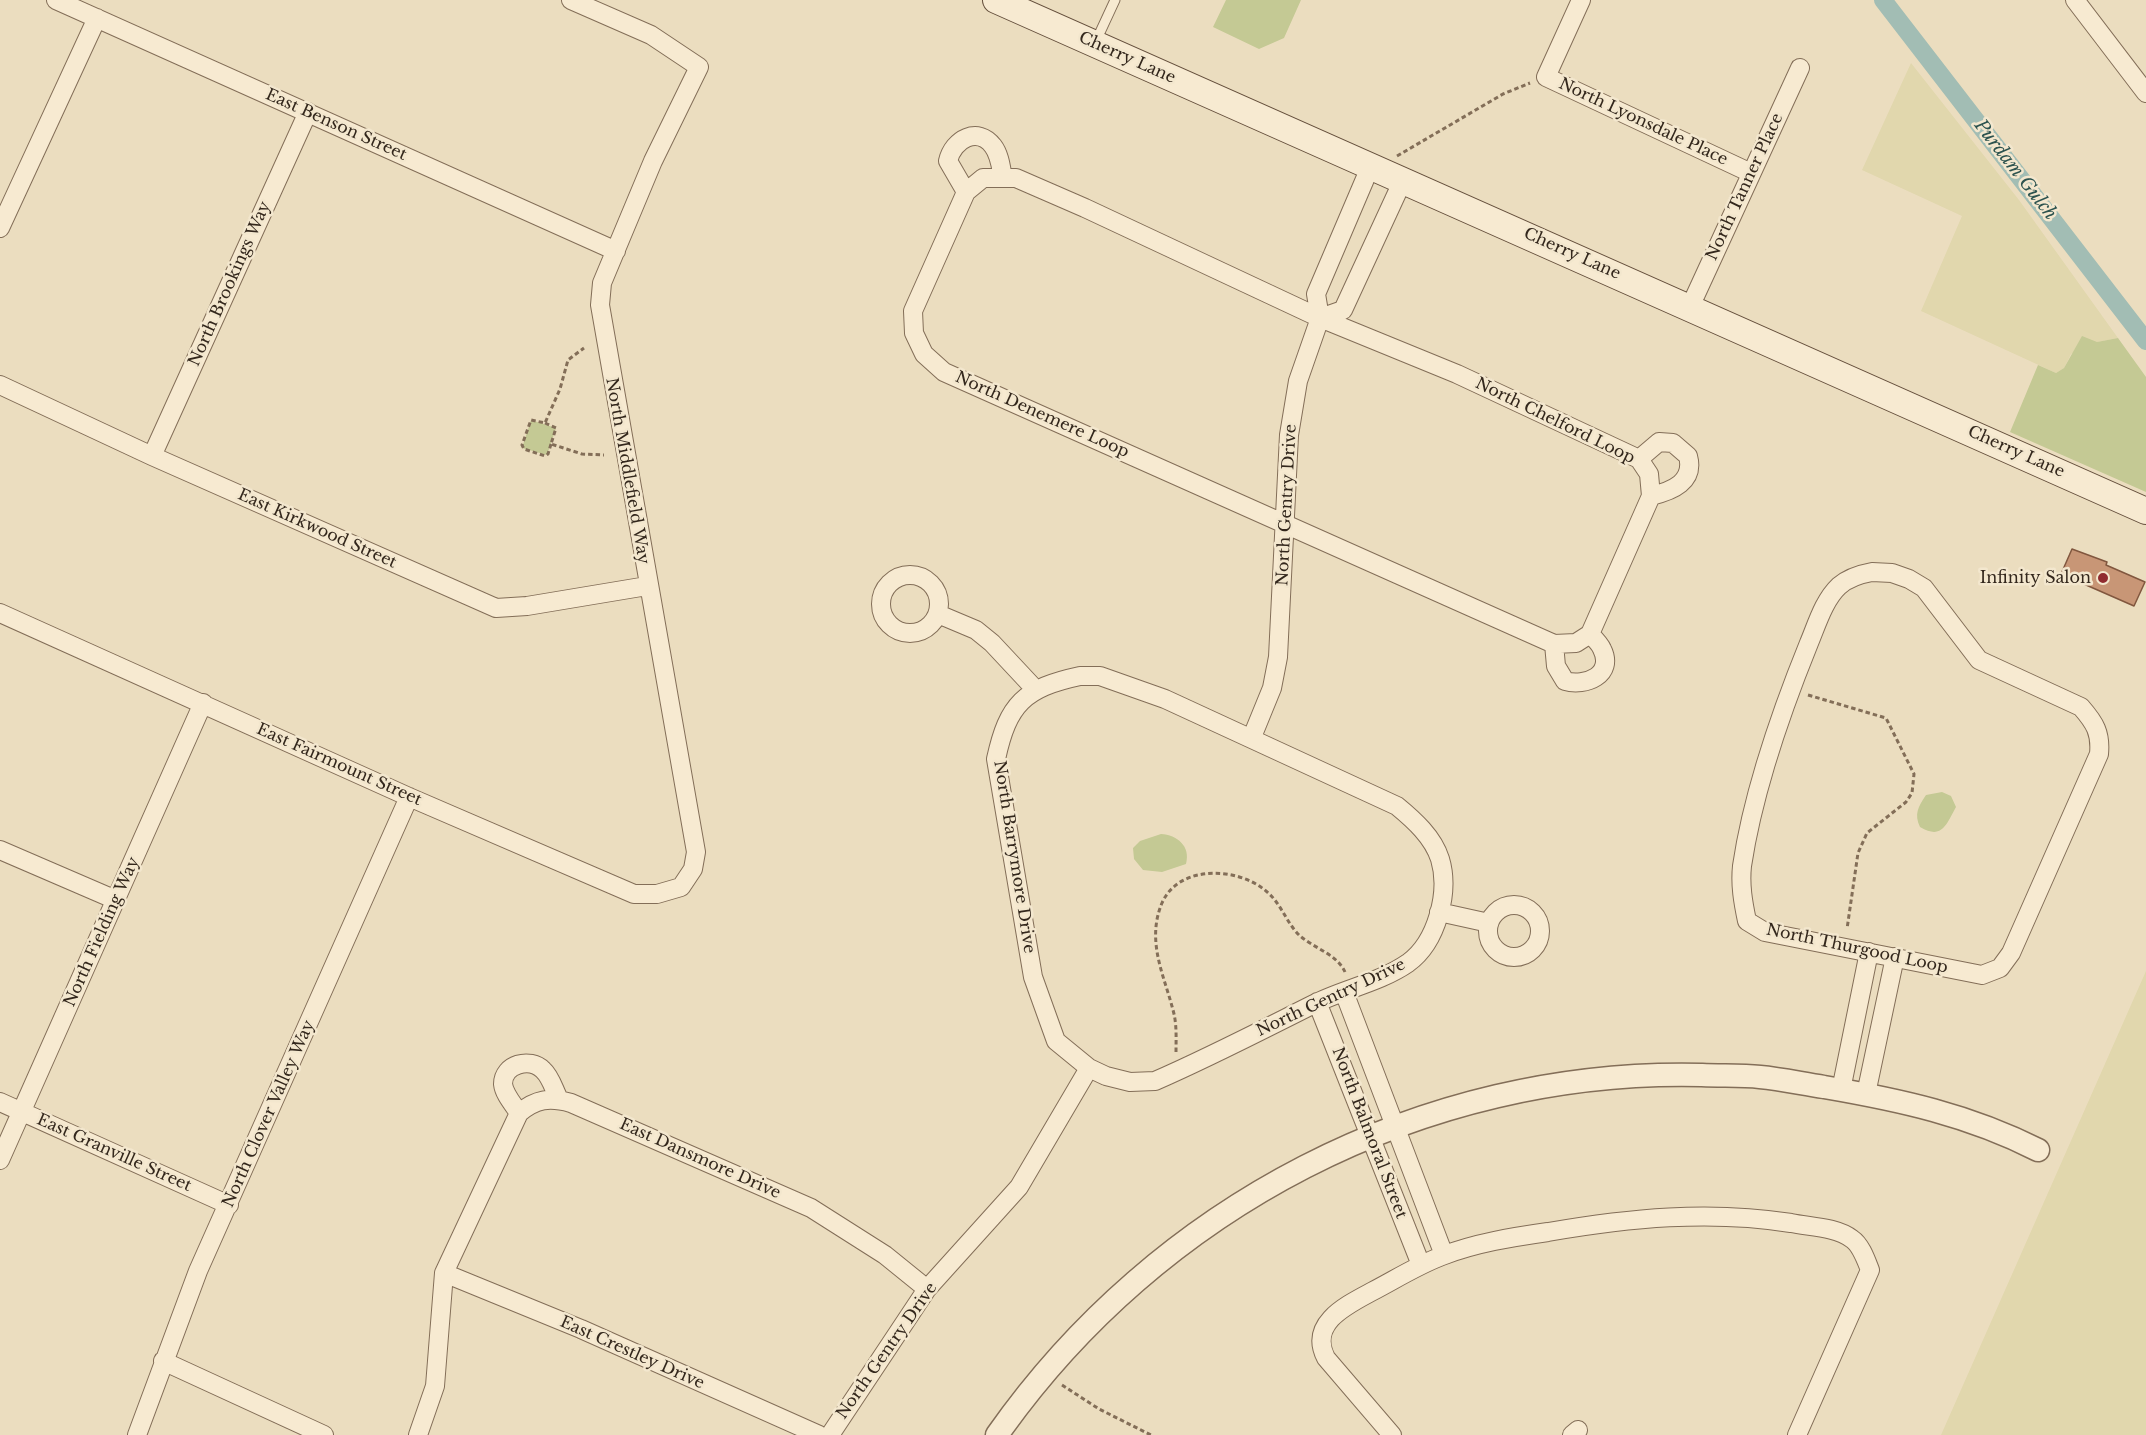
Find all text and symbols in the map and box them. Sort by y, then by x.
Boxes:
street label: Cherry Lane [1076,28,1178,88]
street label: North Lyonsdale Place [1555,74,1731,170]
street label: East Benson Street [263,85,409,165]
street label: North Tanner Place [1702,110,1788,264]
water label: Purdam Gulch [1969,116,2061,224]
street label: North Brookings Way [185,199,275,369]
street label: Cherry Lane [1521,224,1623,284]
street label: North Denemere Loop [952,368,1132,462]
street label: North Chelford Loop [1472,374,1638,468]
street label: North Middlefield Way [601,376,653,566]
street label: Cherry Lane [1965,422,2067,482]
street label: North Gentry Drive [1273,424,1301,586]
street label: East Kirkwood Street [235,485,399,573]
place label: Infinity Salon [1980,568,2091,588]
marker: Infinity Salon [2096,571,2110,585]
street label: East Fairmount Street [254,720,424,810]
street label: North Barrymore Drive [989,759,1039,955]
street label: North Fielding Way [60,854,144,1010]
street label: North Thurgood Loop [1764,920,1950,978]
street label: North Gentry Drive [1254,955,1408,1041]
street label: North Clover Valley Way [219,1017,319,1211]
street label: North Balmoral Street [1327,1045,1411,1221]
street label: East Granville Street [34,1110,194,1196]
street label: East Dansmore Drive [617,1115,783,1203]
street label: North Gentry Drive [833,1279,941,1423]
street label: East Crestley Drive [557,1313,707,1393]

